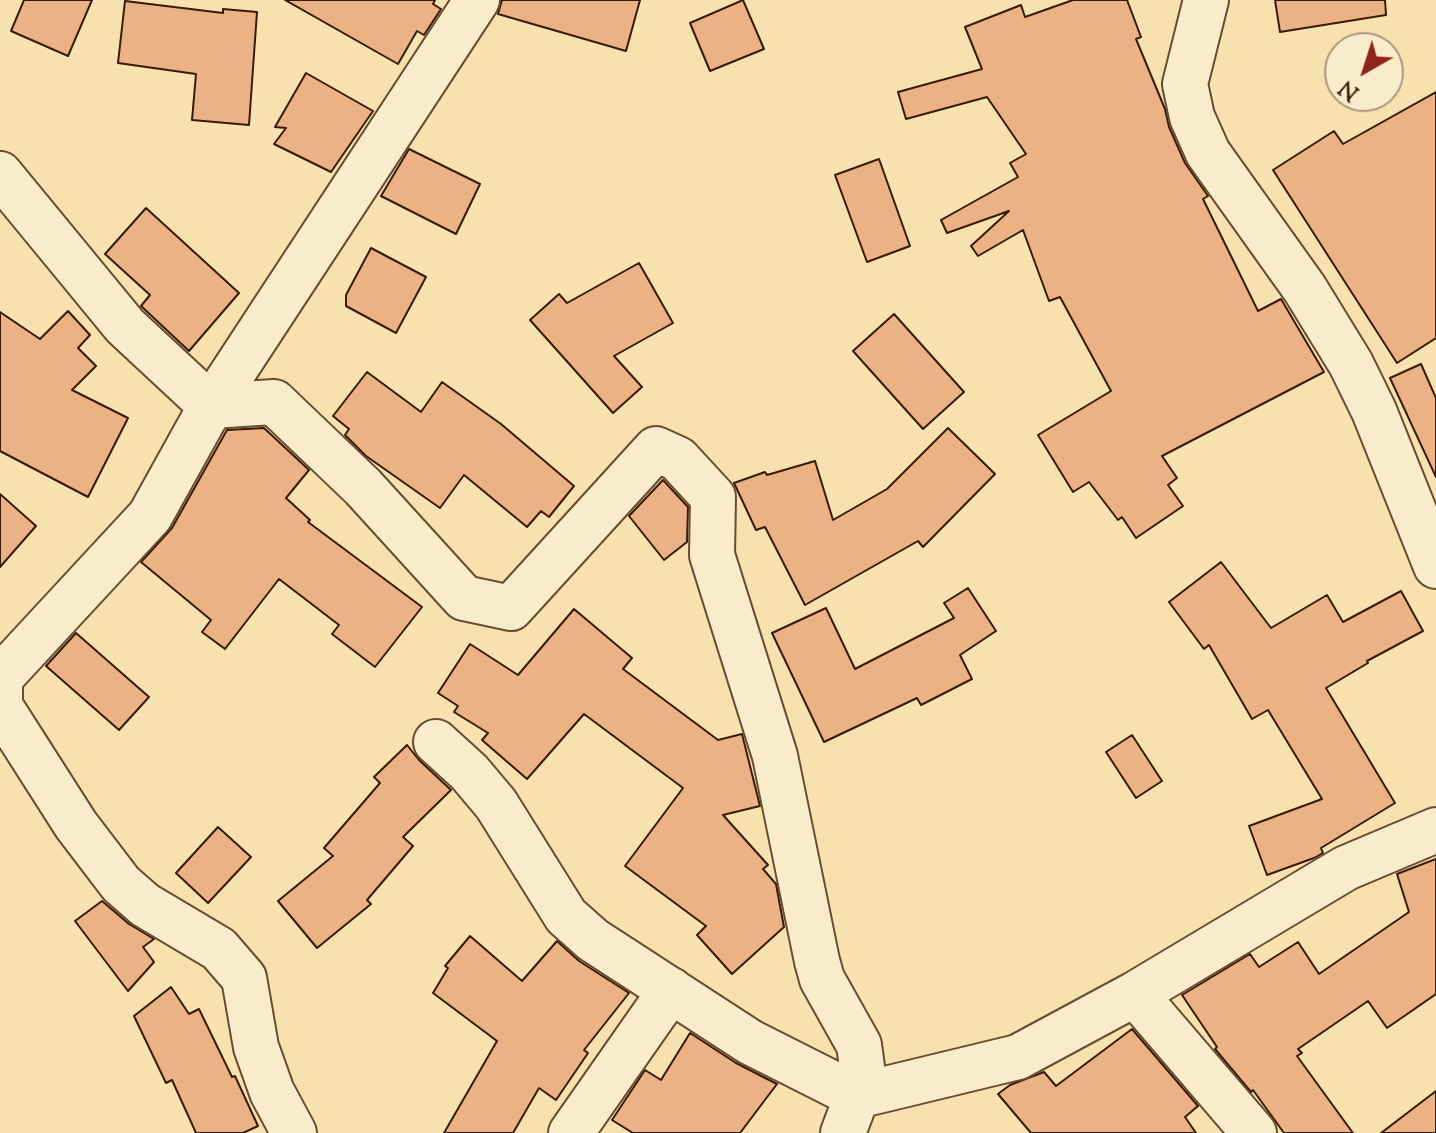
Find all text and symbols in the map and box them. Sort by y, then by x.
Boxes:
north arrow [1324,32,1404,112]
text: N [1333,71,1367,107]

